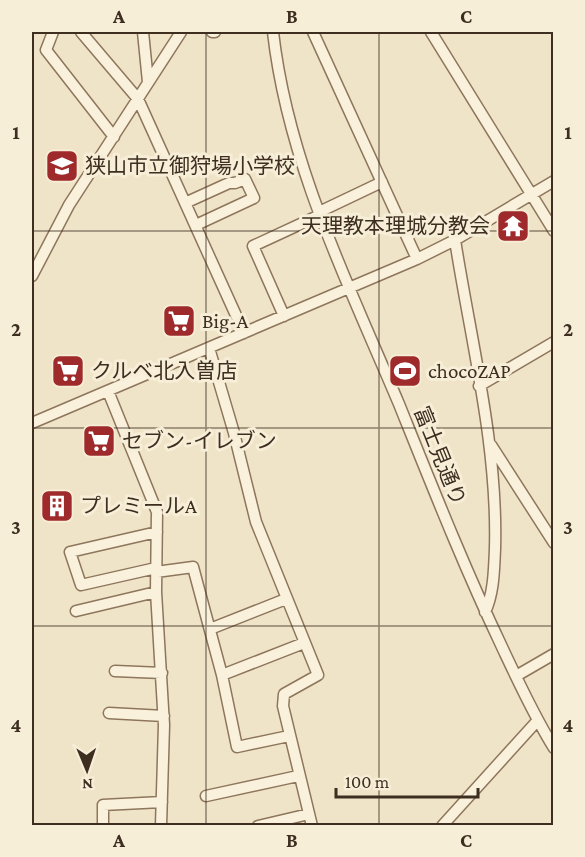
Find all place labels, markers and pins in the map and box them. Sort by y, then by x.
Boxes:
school or university icon: 狭山市立御狩場小学校 [44,148,80,184]
place label: 狭山市立御狩場小学校 [85,154,295,178]
temple icon: 天理教本理城分教会 [495,208,531,244]
place label: 天理教本理城分教会 [301,214,490,238]
supermarket icon: Big-A [161,303,197,339]
place label: Big-A [202,309,249,333]
supermarket icon: クルベ北入曽店 [50,353,86,389]
sports icon: chocoZAP [387,353,423,389]
place label: クルベ北入曽店 [91,359,237,383]
place label: chocoZAP [428,359,511,383]
supermarket icon: セブン-イレブン [81,423,117,459]
place label: セブン-イレブン [122,429,277,453]
building icon: プレミールA [39,488,75,524]
place label: プレミールA [80,494,197,518]

